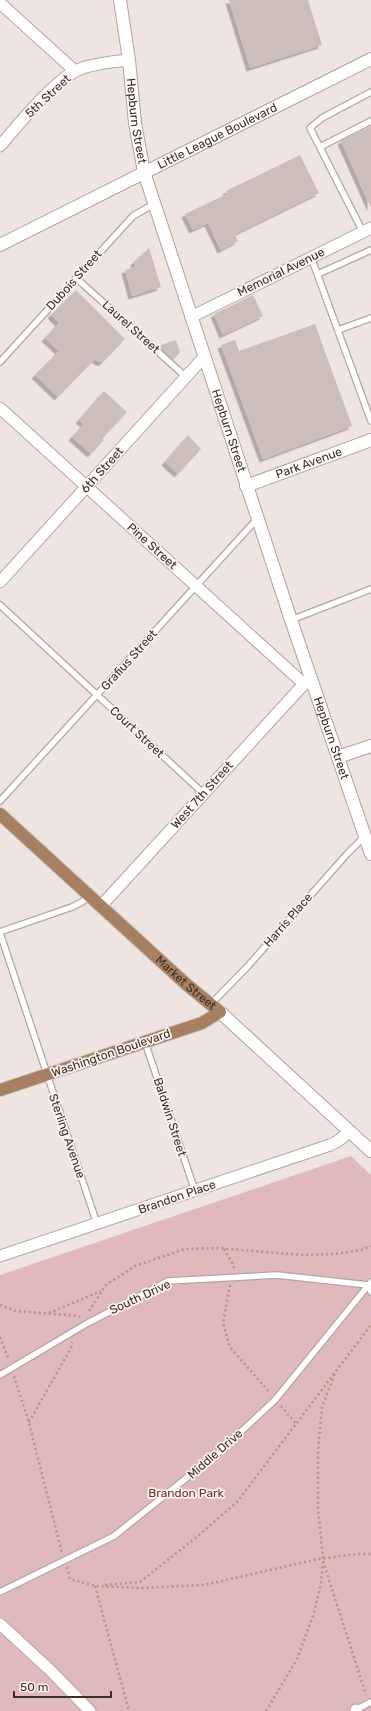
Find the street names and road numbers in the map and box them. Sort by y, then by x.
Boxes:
street label: 5th Street [22,71,74,120]
street label: Hepburn Street [124,77,149,165]
street label: Little League Boulevard [155,100,279,172]
street label: Memorial Avenue [235,245,327,299]
street label: Dubois Street [43,247,105,313]
street label: Laurel Street [99,298,163,357]
street label: Hepburn Street [209,387,249,474]
street label: 6th Street [78,444,126,496]
street label: Park Avenue [274,444,344,481]
street label: Pine Street [124,520,180,572]
street label: Grafius Street [98,627,160,693]
street label: Hepburn Street [311,695,352,781]
street label: Court Street [107,703,167,761]
street label: West 7th Street [168,758,236,831]
street label: Harris Place [261,890,315,950]
street label: Market Street [153,953,219,1013]
street label: Washington Boulevard [50,1026,172,1080]
street label: Baldwin Street [151,1076,189,1159]
street label: Sterling Avenue [46,1092,88,1180]
street label: Brandon Place [136,1177,218,1217]
street label: South Drive [107,1277,173,1317]
street label: Middle Drive [185,1426,246,1482]

